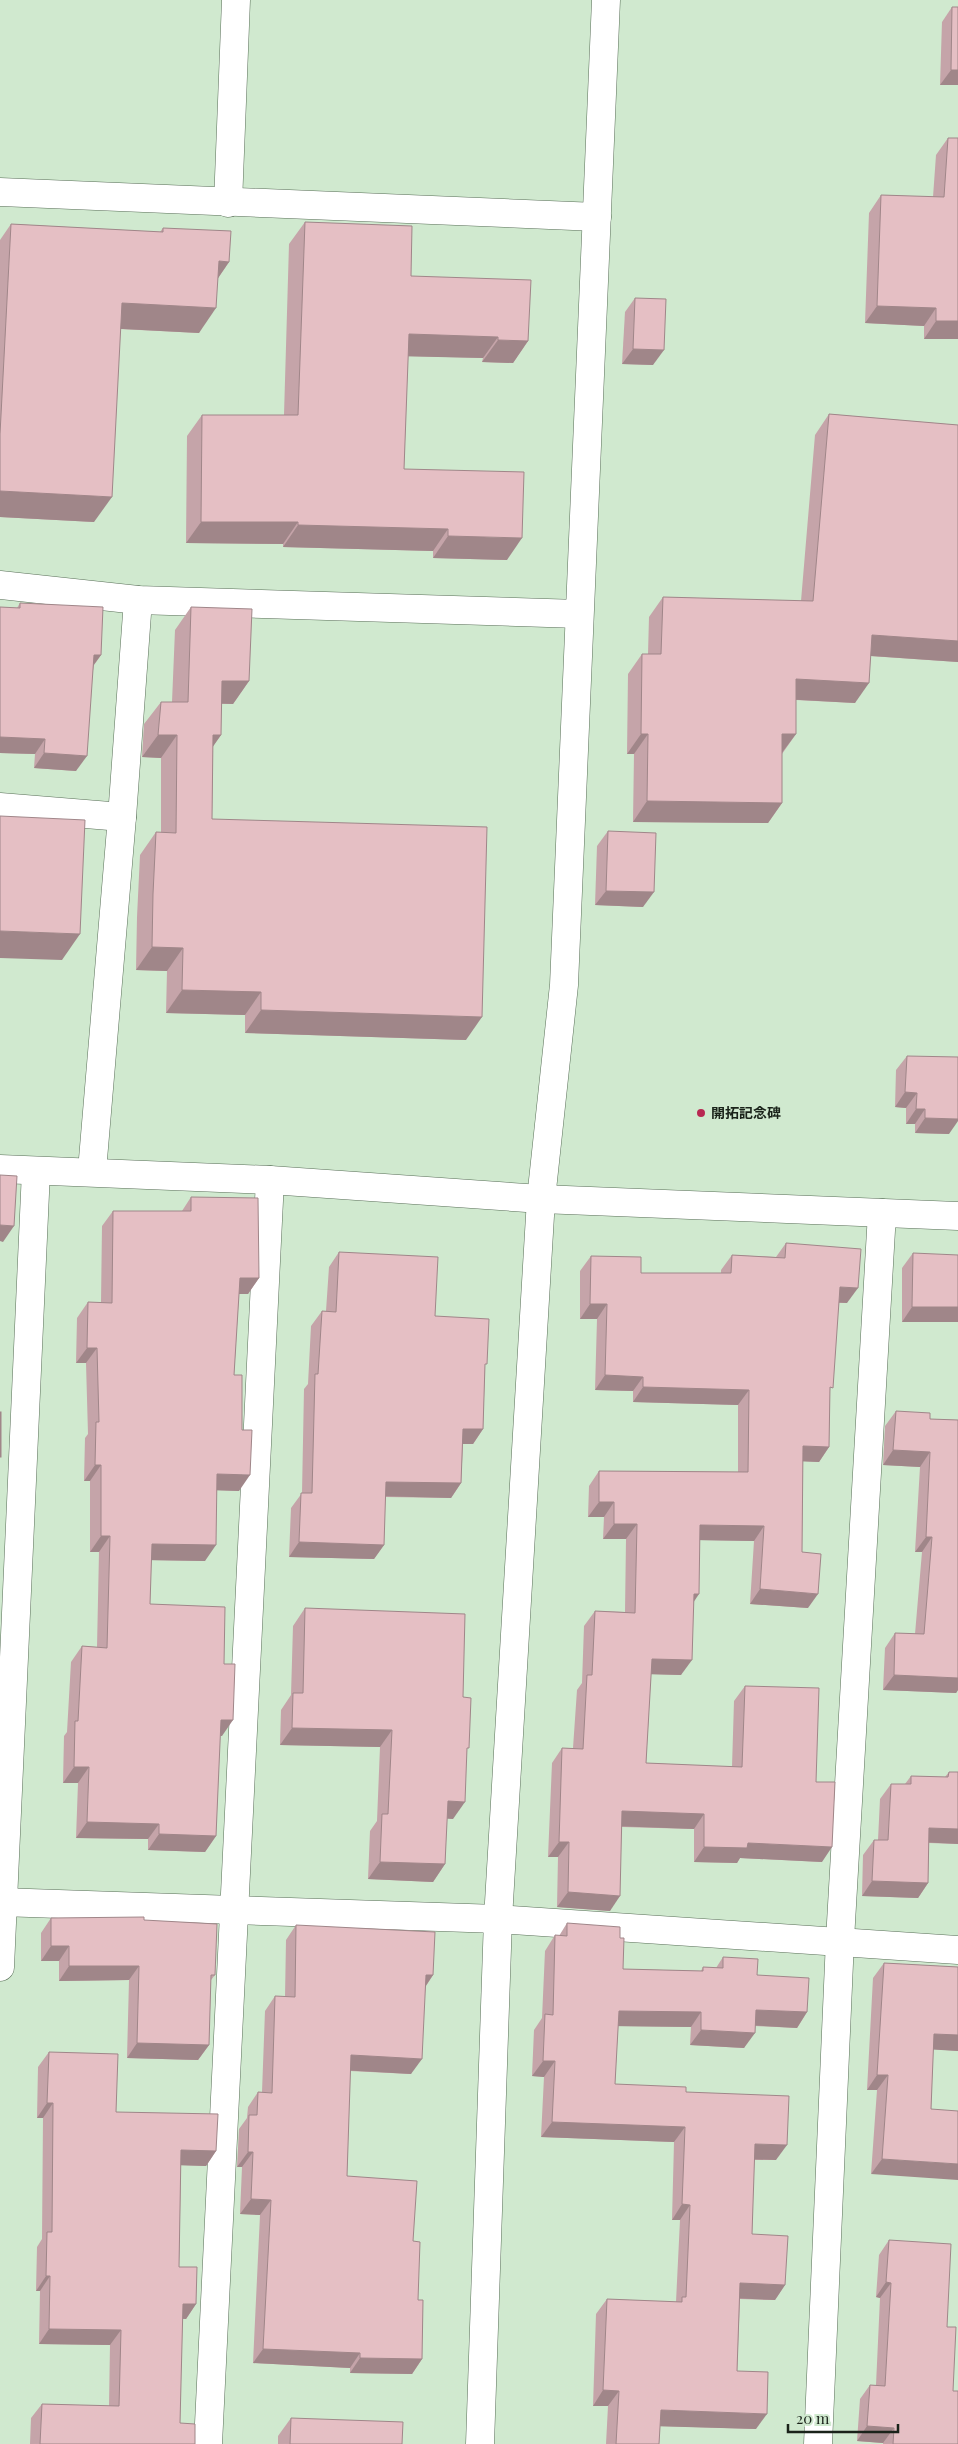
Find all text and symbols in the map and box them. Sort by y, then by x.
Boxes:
place label: 開拓記念碑 [711,1103,781,1122]
marker: 開拓記念碑 [695,1107,707,1119]
scale bar [788,2402,898,2434]
text: 20 m [796,2408,830,2428]

